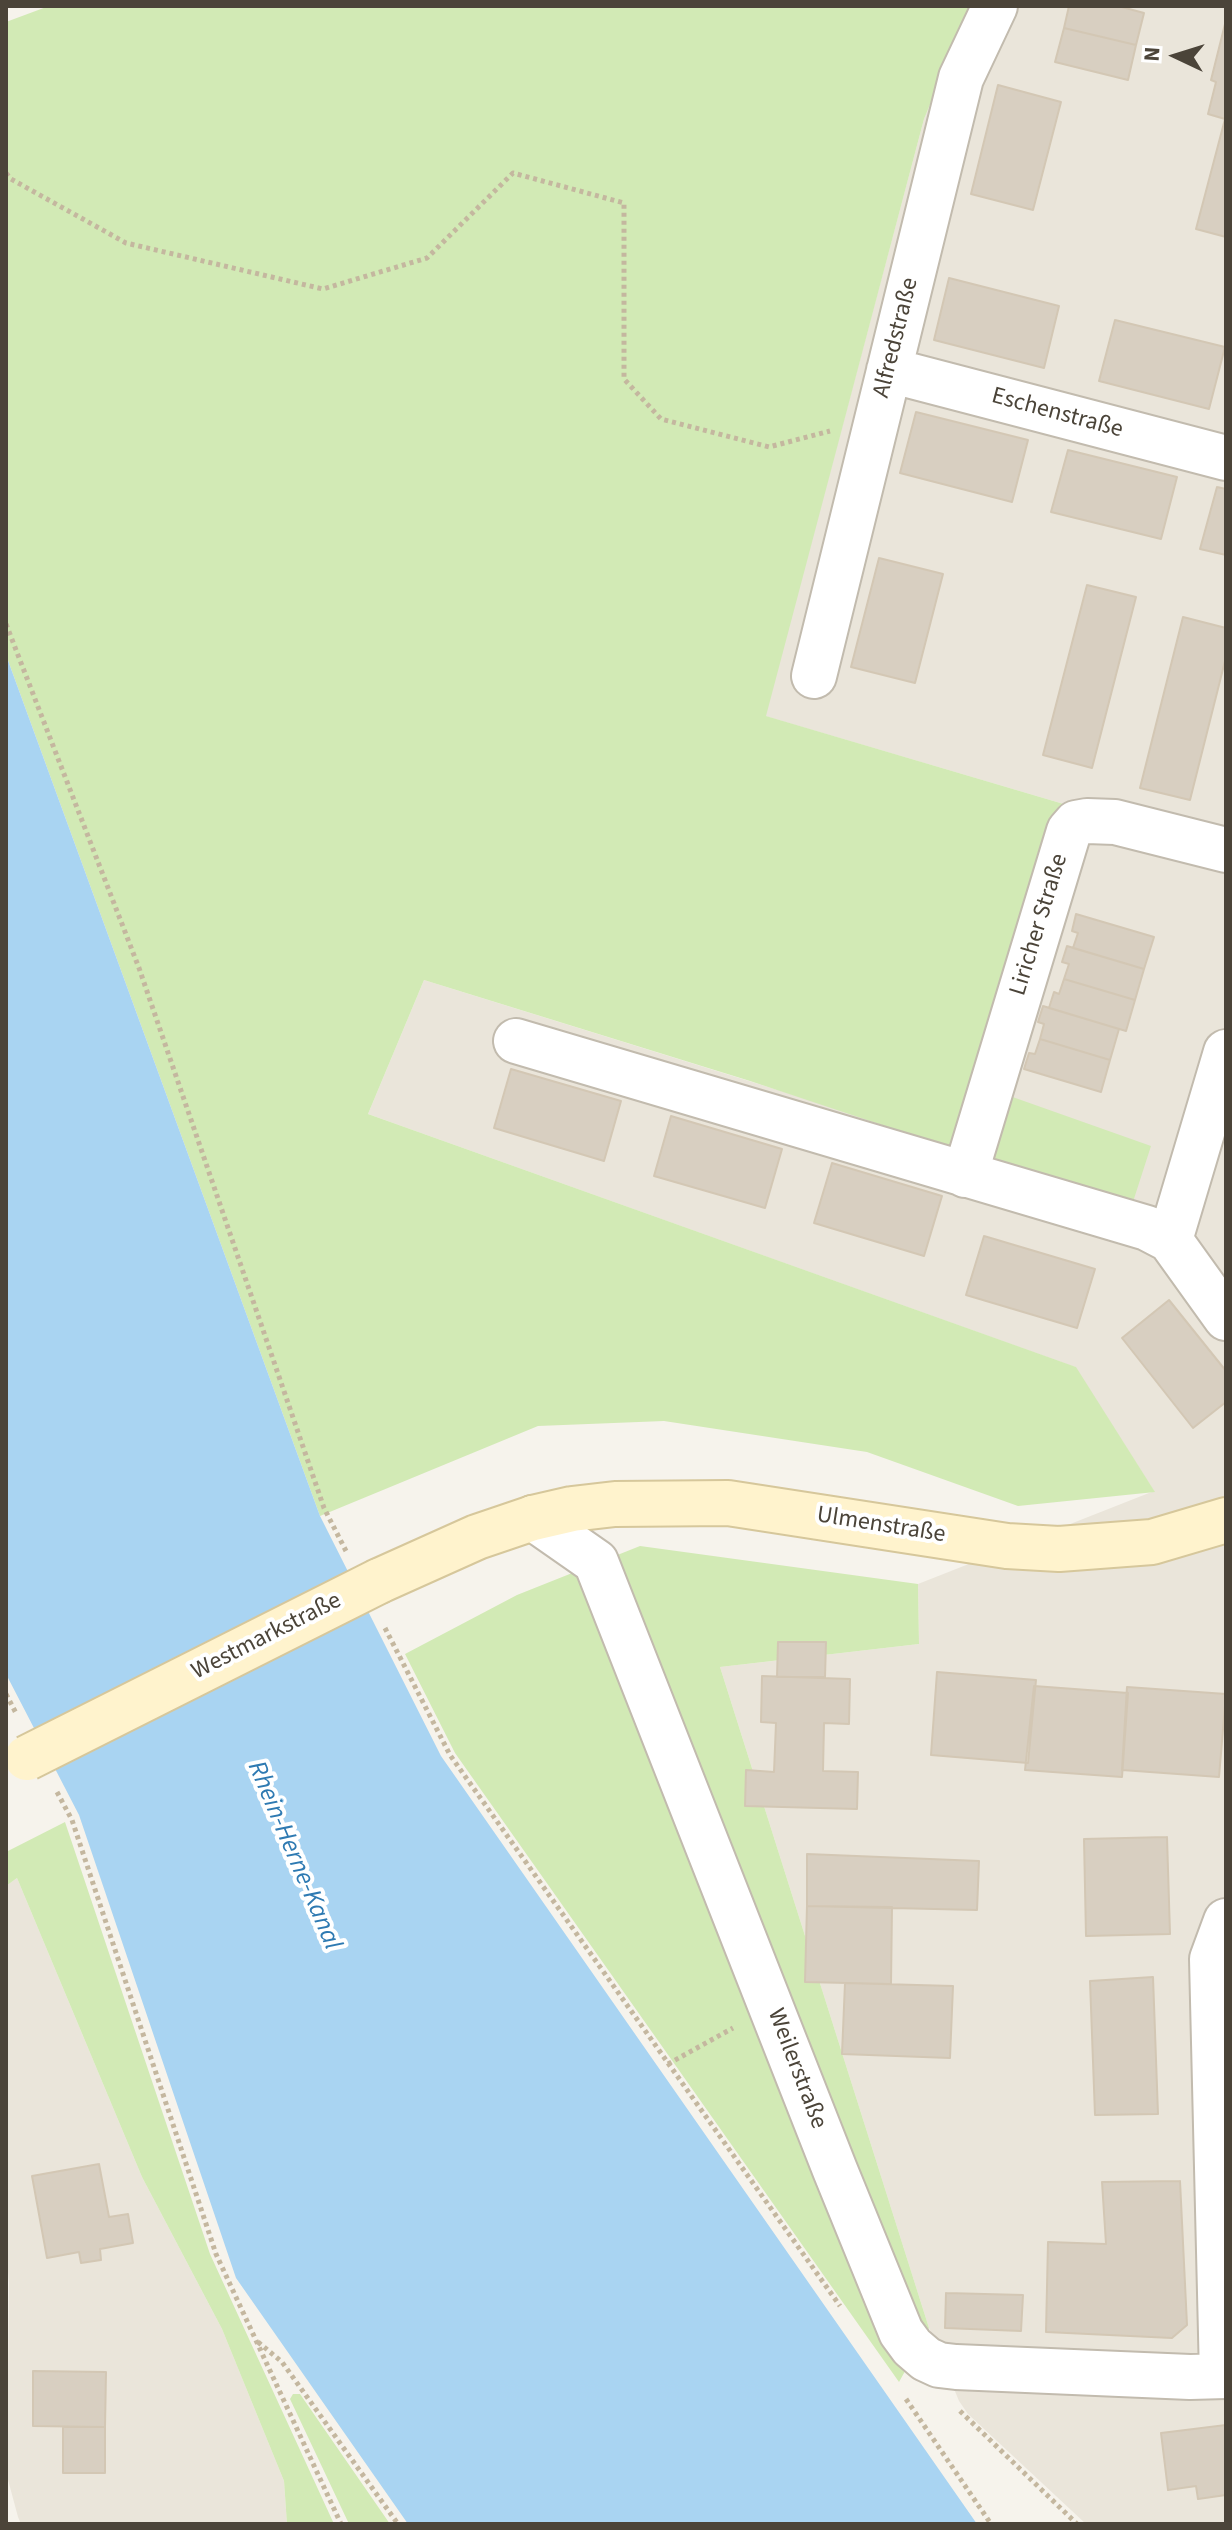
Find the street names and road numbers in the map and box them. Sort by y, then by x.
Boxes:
street label: Alfredstraße [868,275,926,401]
street label: Eschenstraße [988,383,1126,445]
street label: Liricher Straße [1005,851,1075,999]
street label: Ulmenstraße [815,1502,947,1550]
street label: Westmarkstraße [187,1587,347,1687]
street label: Weilerstraße [760,2005,832,2133]

